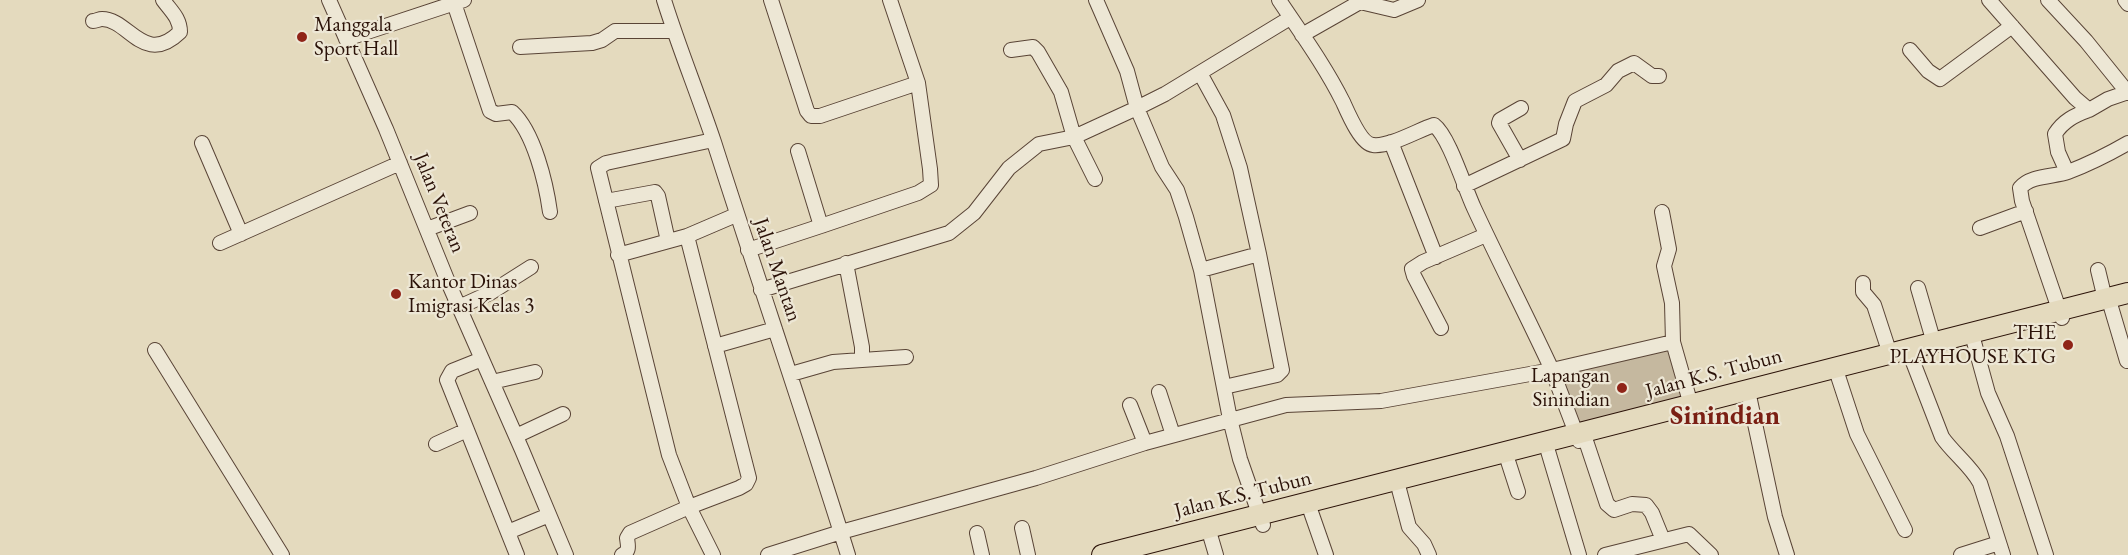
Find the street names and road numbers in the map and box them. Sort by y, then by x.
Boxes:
street label: Jalan Veteran [408,149,470,257]
street label: Jalan Mantan [747,215,807,325]
street label: Jalan K.S. Tubun [1643,344,1785,404]
street label: Jalan K.S. Tubun [1172,466,1314,524]

